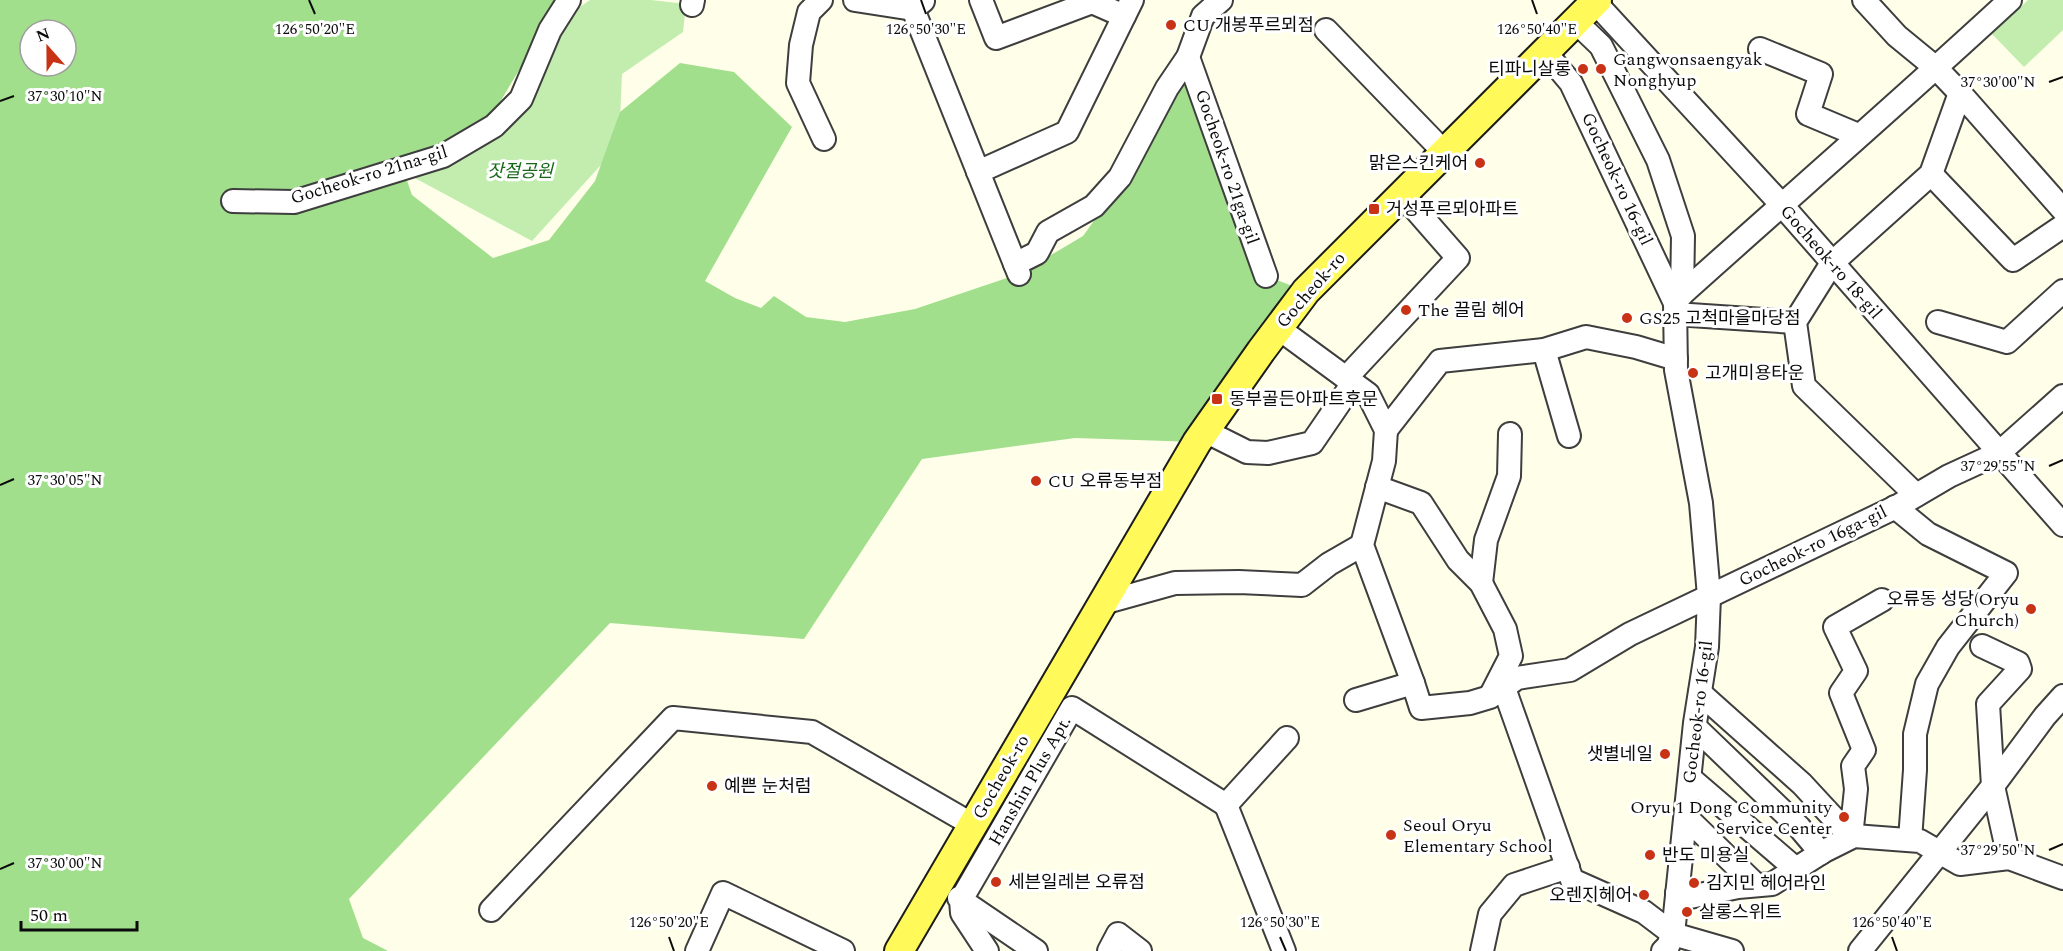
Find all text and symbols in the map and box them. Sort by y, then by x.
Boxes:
place label: CU 개봉푸르뫼점 [1183,12,1314,39]
north arrow [18,18,78,78]
text: 126°50'20"E [275,18,355,41]
text: 126°50'30"E [886,18,966,41]
marker: CU 개봉푸르뫼점 [1164,18,1178,32]
text: 126°50'40"E [1497,18,1577,41]
text: N [33,21,53,48]
place label: Gangwonsaengyak Nonghyup [1613,46,1763,94]
place label: 티파니살롱 [1488,56,1571,83]
marker: 티파니살롱 [1576,62,1590,76]
marker: Gangwonsaengyak Nonghyup [1594,62,1608,76]
text: 37°30'00"N [1961,71,2036,94]
text: 37°30'10"N [28,85,103,108]
street label: Gocheok-ro 21ga-gil [1188,86,1266,248]
street label: Gocheok-ro 16-gil [1574,108,1660,250]
street label: Gocheok-ro 21na-gil [287,138,451,212]
place label: 맑은스킨케어 [1369,150,1468,177]
marker: 맑은스킨케어 [1473,156,1487,170]
park label: 잣절공원 [487,158,555,185]
place label: 거성푸르뫼아파트 [1386,196,1518,223]
street label: Gocheok-ro 18-gil [1774,199,1888,325]
marker: 거성푸르뫼아파트 [1367,202,1381,216]
street label: Gocheok-ro [1270,246,1352,334]
place label: The 끌림 헤어 [1418,297,1525,324]
marker: The 끌림 헤어 [1399,303,1413,317]
place label: GS25 고척마을마당점 [1639,305,1801,332]
marker: GS25 고척마을마당점 [1620,311,1634,325]
place label: 고개미용타운 [1705,360,1804,387]
marker: 고개미용타운 [1686,366,1700,380]
place label: 동부골든아파트후문 [1229,386,1378,413]
marker: 동부골든아파트후문 [1210,392,1224,406]
text: 37°29'55"N [1961,455,2036,478]
place label: CU 오류동부점 [1048,468,1163,495]
text: 37°30'05"N [28,469,103,492]
marker: CU 오류동부점 [1029,474,1043,488]
street label: Gocheok-ro 16ga-gil [1734,498,1892,594]
place label: 오류동 성당(Oryu Church) [1887,586,2019,634]
marker: 오류동 성당(Oryu Church) [2024,602,2038,616]
street label: Gocheok-ro 16-gil [1676,639,1720,785]
street label: Hanshin Plus Apt. [982,711,1078,851]
street label: Gocheok-ro [966,729,1036,825]
place label: 샛별네일 [1587,741,1653,768]
marker: 샛별네일 [1658,747,1672,761]
place label: 예쁜 눈처럼 [724,773,811,800]
marker: 예쁜 눈처럼 [705,779,719,793]
place label: Oryu 1 Dong Community Service Center [1630,794,1833,842]
marker: Oryu 1 Dong Community Service Center [1837,810,1851,824]
place label: Seoul Oryu Elementary School [1403,812,1553,860]
marker: Seoul Oryu Elementary School [1384,828,1398,842]
text: 37°29'50"N [1961,839,2036,862]
place label: 반도 미용실 [1662,842,1749,869]
marker: 반도 미용실 [1643,848,1657,862]
text: 37°30'00"N [28,852,103,875]
place label: 세븐일레븐 오류점 [1008,869,1145,896]
place label: 김지민 헤어라인 [1706,870,1826,897]
marker: 세븐일레븐 오류점 [989,875,1003,889]
marker: 김지민 헤어라인 [1687,876,1701,890]
place label: 오렌지헤어 [1549,882,1632,909]
marker: 오렌지헤어 [1637,888,1651,902]
scale bar [21,894,136,932]
place label: 살롱스위트 [1699,899,1782,926]
text: 50 m [30,902,68,929]
marker: 살롱스위트 [1680,905,1694,919]
text: 126°50'20"E [629,911,709,934]
text: 126°50'30"E [1240,911,1320,934]
text: 126°50'40"E [1852,911,1932,934]

